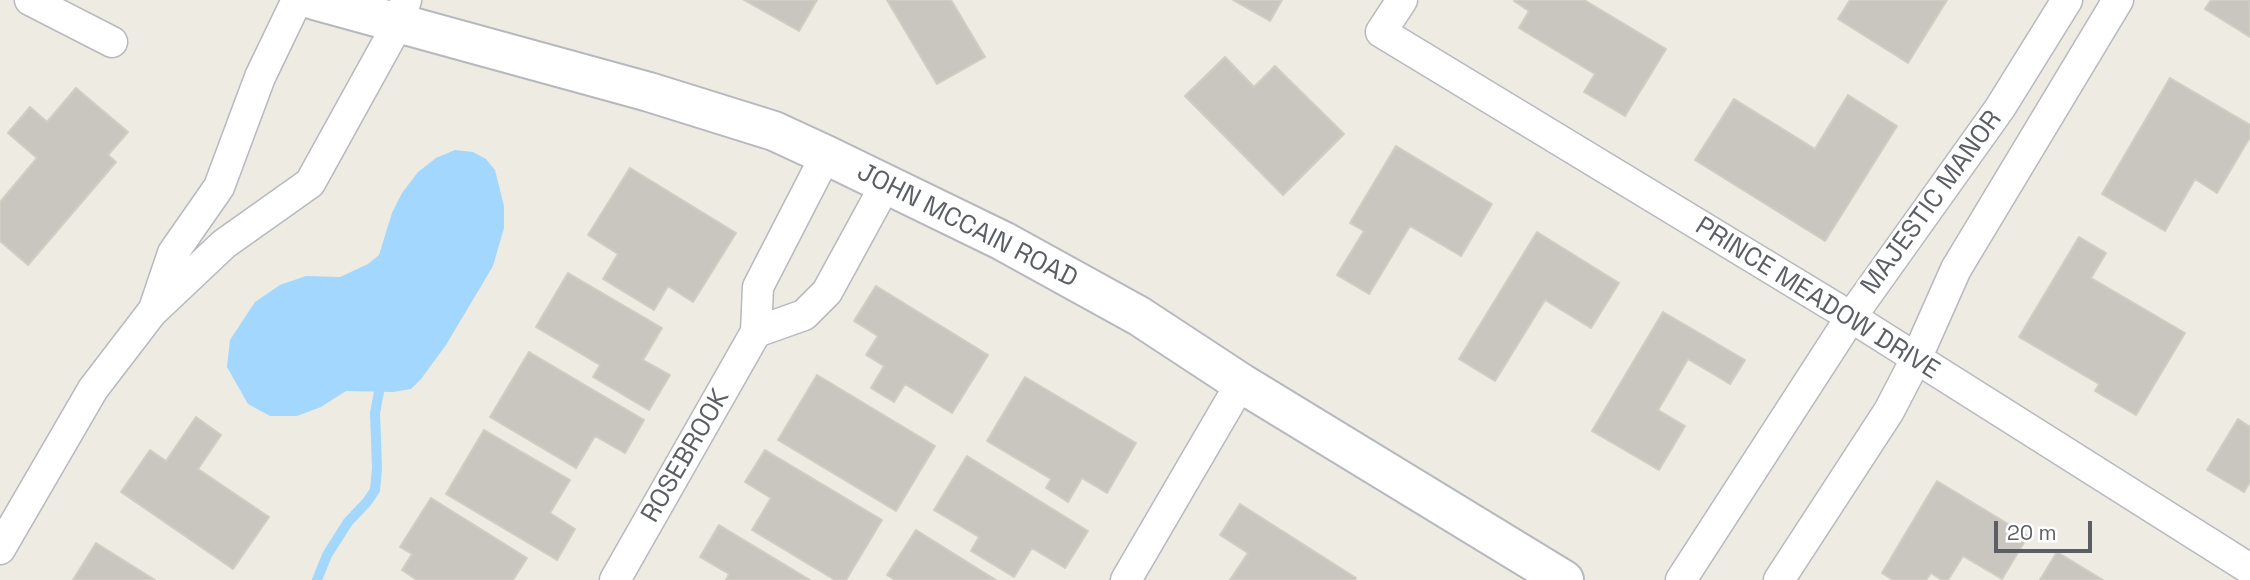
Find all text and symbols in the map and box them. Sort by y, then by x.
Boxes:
street label: MAJESTIC MANOR [1855,105,2009,301]
street label: JOHN MCCAIN ROAD [852,157,1082,295]
street label: PRINCE MEADOW DRIVE [1689,211,1945,387]
street label: ROSEBROOK [635,384,737,528]
scale bar [1998,506,2096,550]
text: 20 m [2007,519,2057,546]

